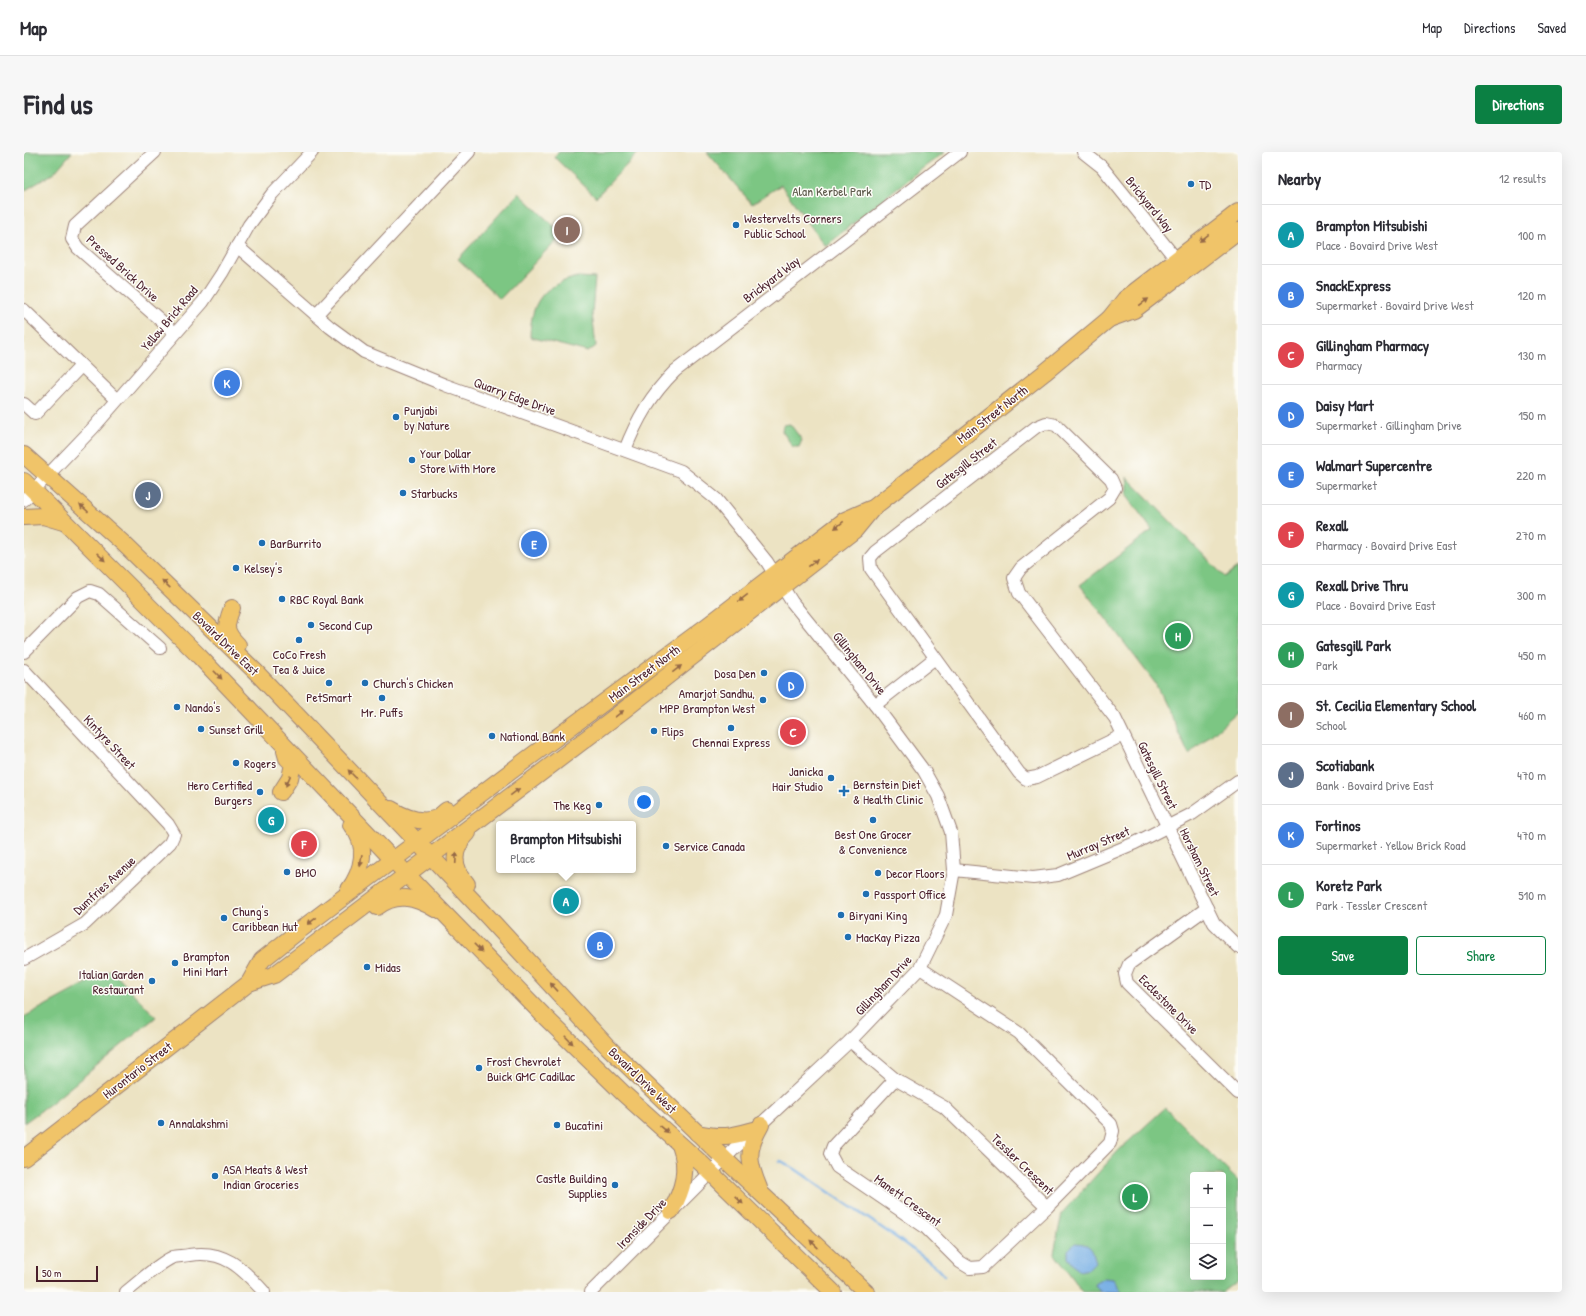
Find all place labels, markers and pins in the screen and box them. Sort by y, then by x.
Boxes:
place label: TD [1199,175,1212,193]
marker: TD [1186,179,1196,189]
place label: Westervelts Corners Public School [744,209,842,242]
pin: I [554,215,580,245]
marker: Westervelts Corners Public School [731,220,741,230]
pin: K [214,368,240,398]
place label: Punjabi by Nature [404,401,450,434]
marker: Punjabi by Nature [391,412,401,422]
place label: Your Dollar Store With More [420,444,496,477]
marker: Your Dollar Store With More [407,455,417,465]
pin: J [135,480,161,510]
place label: Starbucks [411,484,458,502]
marker: Starbucks [398,488,408,498]
pin: E [521,529,547,559]
place label: BarBurrito [270,534,321,552]
marker: BarBurrito [257,538,267,548]
place label: Kelsey's [244,559,282,577]
marker: Kelsey's [231,563,241,573]
place label: RBC Royal Bank [290,590,364,608]
marker: RBC Royal Bank [277,594,287,604]
place label: Second Cup [319,616,373,634]
marker: Second Cup [306,620,316,630]
pin: H [1165,621,1191,651]
marker: CoCo Fresh Tea & Juice [294,635,304,645]
place label: CoCo Fresh Tea & Juice [272,645,326,678]
place label: Dosa Den [714,664,756,682]
marker: Dosa Den [759,668,769,678]
pin: D [778,670,804,700]
place label: Church's Chicken [373,674,454,692]
marker: PetSmart [324,678,334,688]
marker: Church's Chicken [360,678,370,688]
place label: Amarjot Sandhu, MPP Brampton West [659,684,756,717]
place label: PetSmart [306,688,352,706]
marker: Mr. Puffs [377,693,387,703]
marker: Amarjot Sandhu, MPP Brampton West [758,695,768,705]
place label: Nando's [185,698,220,716]
marker: Nando's [172,702,182,712]
place label: Mr. Puffs [361,703,403,721]
pin: C [780,717,806,747]
place label: Sunset Grill [209,720,264,738]
place label: Flips [661,722,684,740]
marker: Chennai Express [726,723,736,733]
marker: Sunset Grill [196,724,206,734]
marker: Flips [649,726,659,736]
place label: National Bank [500,727,566,745]
marker: National Bank [487,731,497,741]
place label: Chennai Express [692,733,770,751]
place label: Rogers [244,754,276,772]
marker: Rogers [231,758,241,768]
place label: Janicka Hair Studio [772,762,823,795]
marker: Janicka Hair Studio [826,773,836,783]
place label: Bernstein Diet & Health Clinic [853,775,923,808]
place label: Hero Certified Burgers [187,776,252,809]
marker: Bernstein Diet & Health Clinic [838,785,850,797]
marker: Hero Certified Burgers [255,787,265,797]
place label: The Keg [554,796,591,814]
marker: The Keg [594,800,604,810]
pin: G [258,805,284,835]
marker: Best One Grocer & Convenience [868,815,878,825]
place label: Best One Grocer & Convenience [834,825,912,858]
pin: F [291,829,317,859]
place label: Service Canada [674,837,745,855]
marker: Service Canada [661,841,671,851]
place label: BMO [295,863,317,881]
place label: Decor Floors [886,864,944,882]
marker: BMO [282,867,292,877]
marker: Decor Floors [873,868,883,878]
place label: Passport Office [874,885,946,903]
pin: A [553,886,579,916]
marker: Passport Office [861,889,871,899]
place label: Chung's Caribbean Hut [232,902,298,935]
place label: Biryani King [849,906,907,924]
marker: Biryani King [836,910,846,920]
marker: Chung's Caribbean Hut [219,913,229,923]
place label: MacKay Pizza [856,928,920,946]
pin: B [587,930,613,960]
marker: MacKay Pizza [843,932,853,942]
place label: Brampton Mini Mart [183,947,230,980]
marker: Brampton Mini Mart [170,958,180,968]
place label: Midas [375,958,401,976]
marker: Midas [362,962,372,972]
place label: Italian Garden Restaurant [79,965,145,998]
marker: Italian Garden Restaurant [147,976,157,986]
place label: Frost Chevrolet Buick GMC Cadillac [486,1052,575,1085]
marker: Frost Chevrolet Buick GMC Cadillac [474,1063,484,1073]
place label: Annalakshmi [169,1114,228,1132]
place label: Bucatini [565,1116,603,1134]
marker: Annalakshmi [156,1118,166,1128]
marker: Bucatini [552,1120,562,1130]
place label: ASA Meats & West Indian Groceries [223,1160,308,1193]
place label: Castle Building Supplies [536,1169,607,1202]
marker: ASA Meats & West Indian Groceries [210,1171,220,1181]
marker: Castle Building Supplies [610,1180,620,1190]
pin: L [1122,1182,1148,1212]

